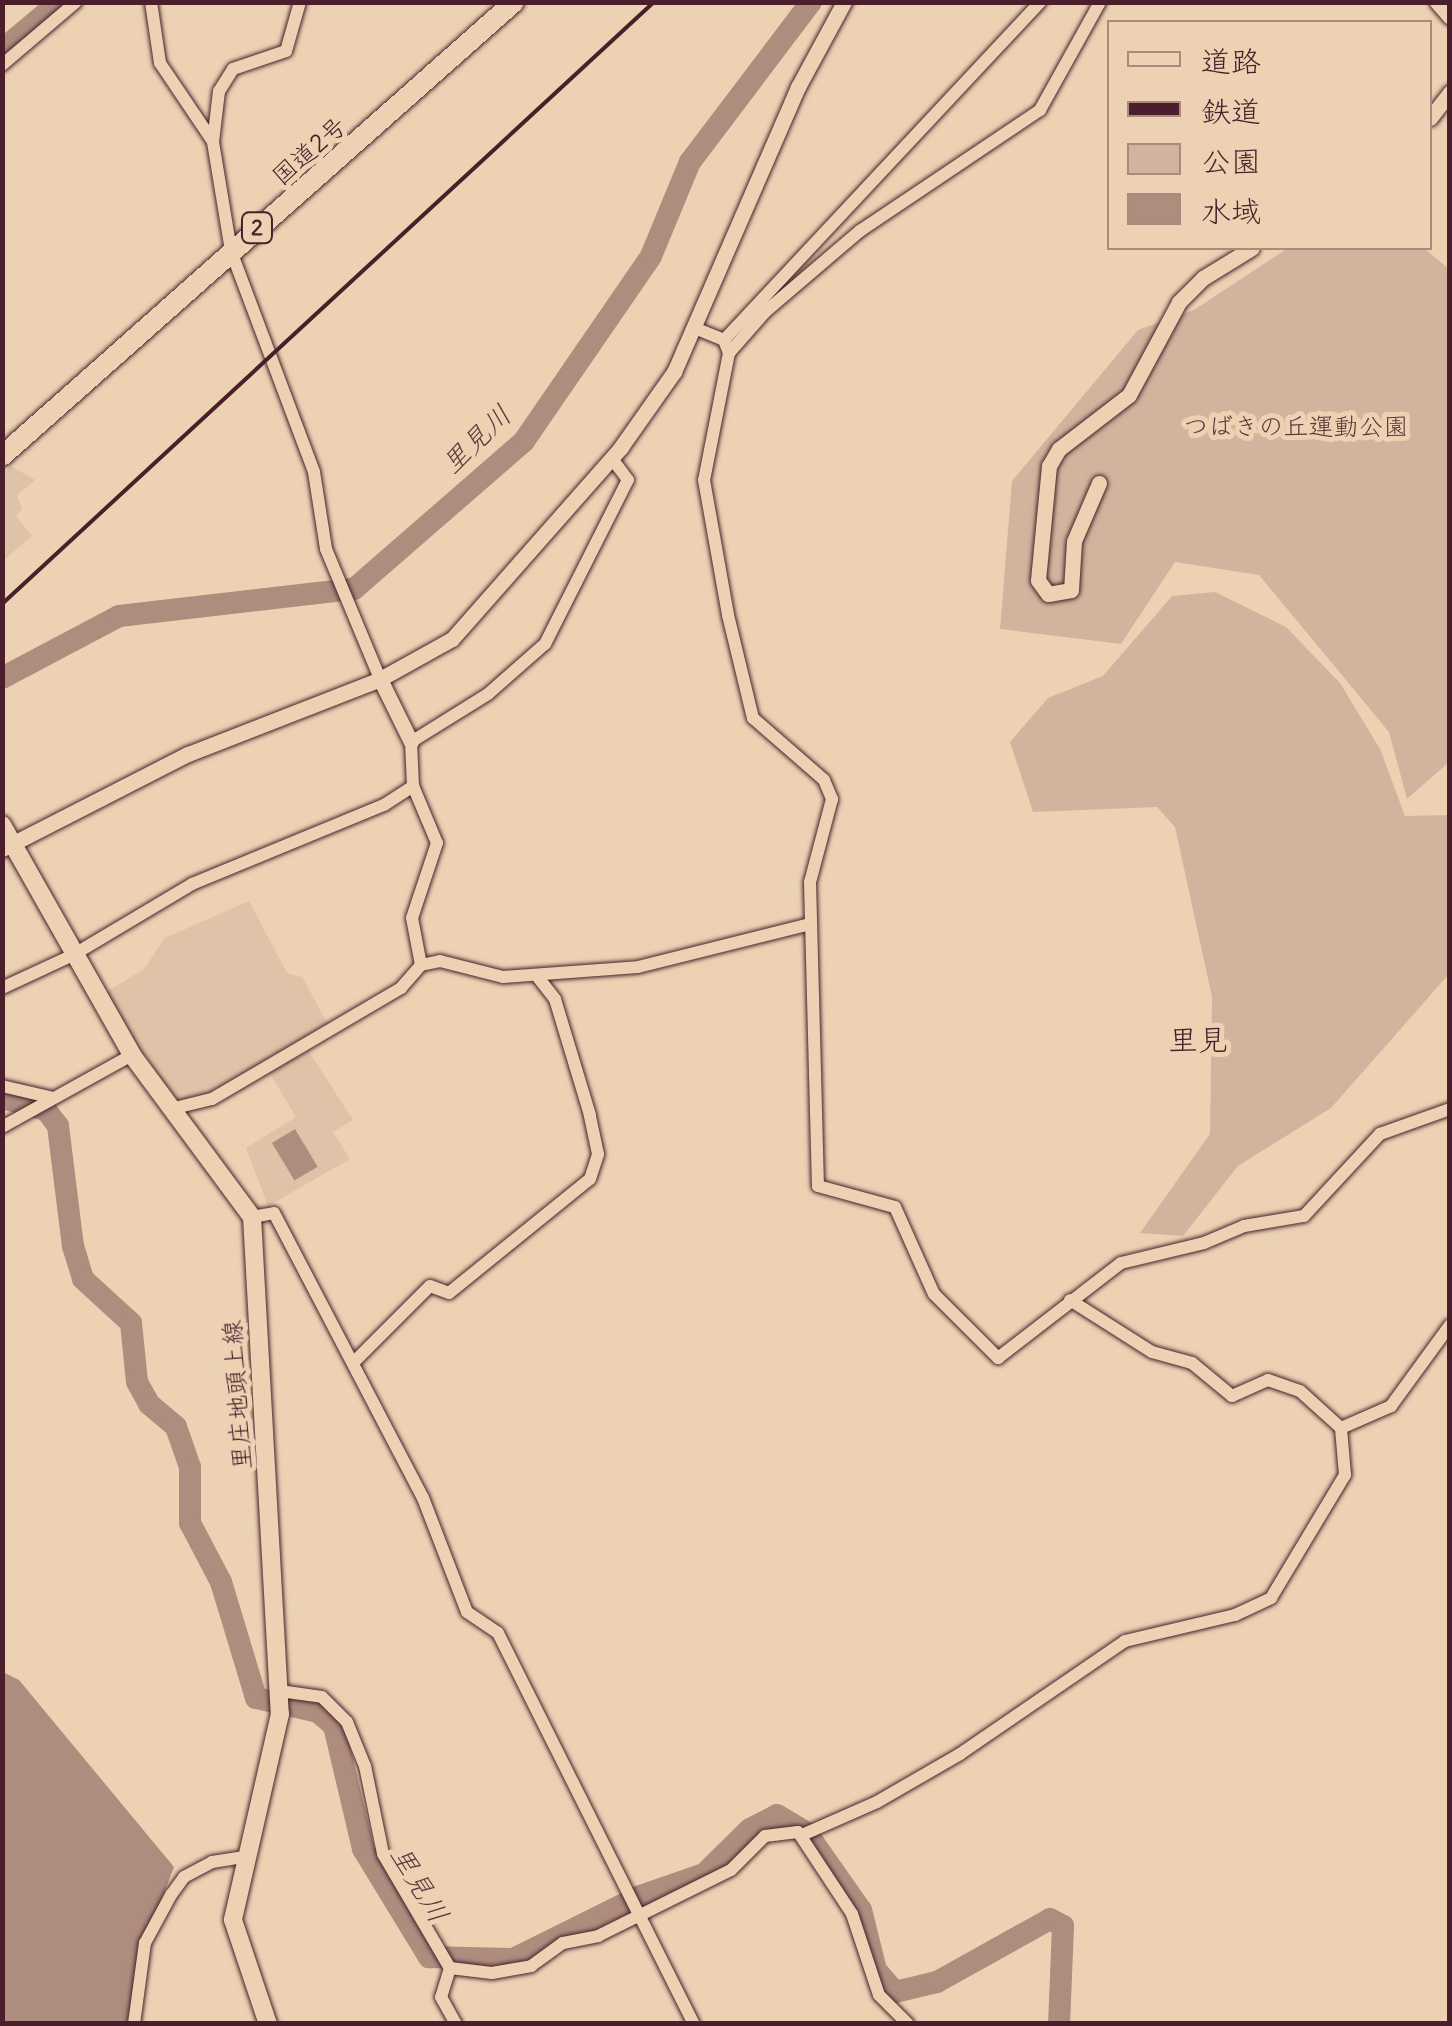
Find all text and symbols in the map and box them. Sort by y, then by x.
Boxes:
legend [1107,20,1432,250]
text: 道路 [1201,42,1261,80]
text: 鉄道 [1201,92,1261,130]
street label: 国道2号 [266,111,352,191]
text: 公園 [1201,142,1261,180]
text: 水域 [1201,192,1261,230]
road number: 2 [240,211,274,245]
water label: 里見川 [434,398,518,480]
park label: つばきの丘運動公園 [1184,411,1408,441]
district label: 里見 [1168,1021,1228,1057]
street label: 里庄地頭上線 [217,1319,257,1471]
water label: 里見川 [384,1839,456,1929]

